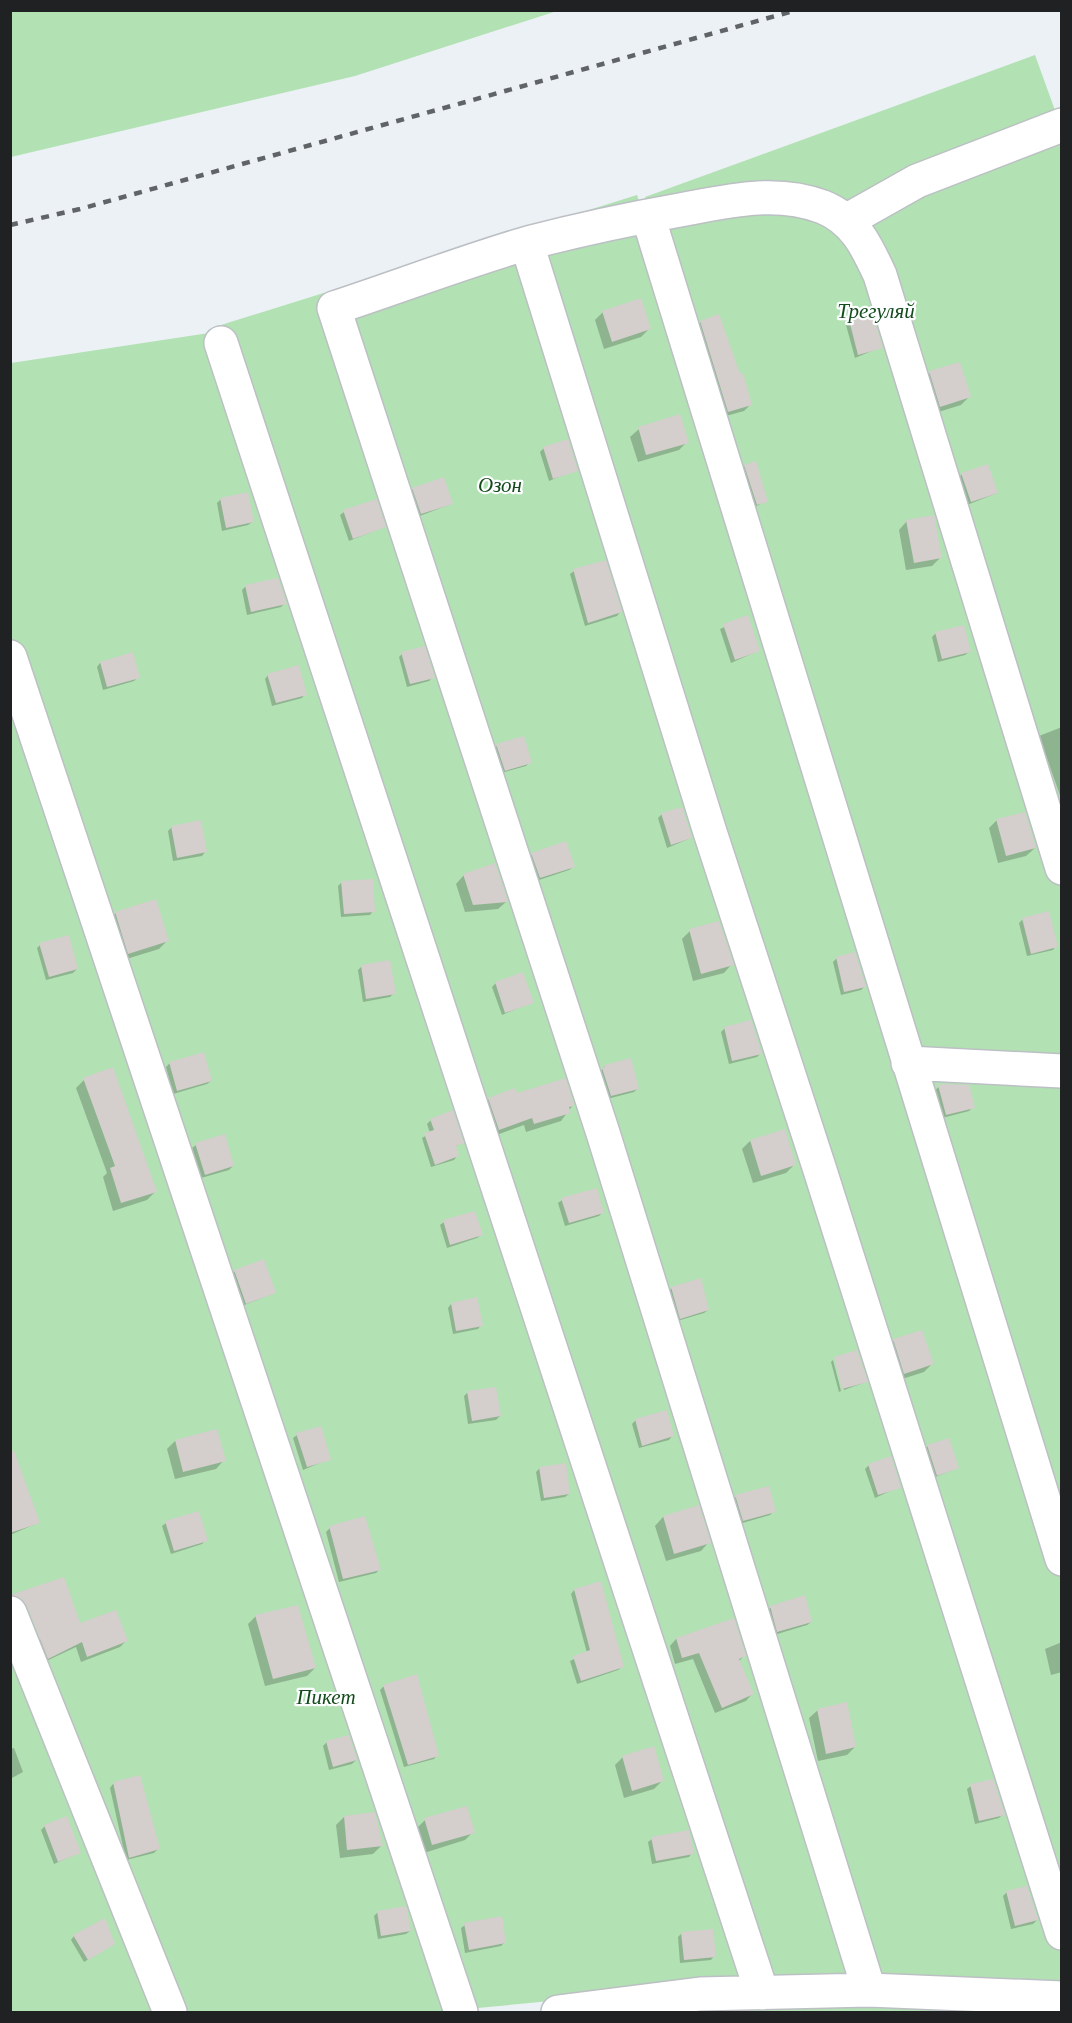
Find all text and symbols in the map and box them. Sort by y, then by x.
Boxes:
park label: Трегуляй [837,299,915,323]
park label: Озон [478,473,522,497]
park label: Пикет [295,1685,356,1709]

